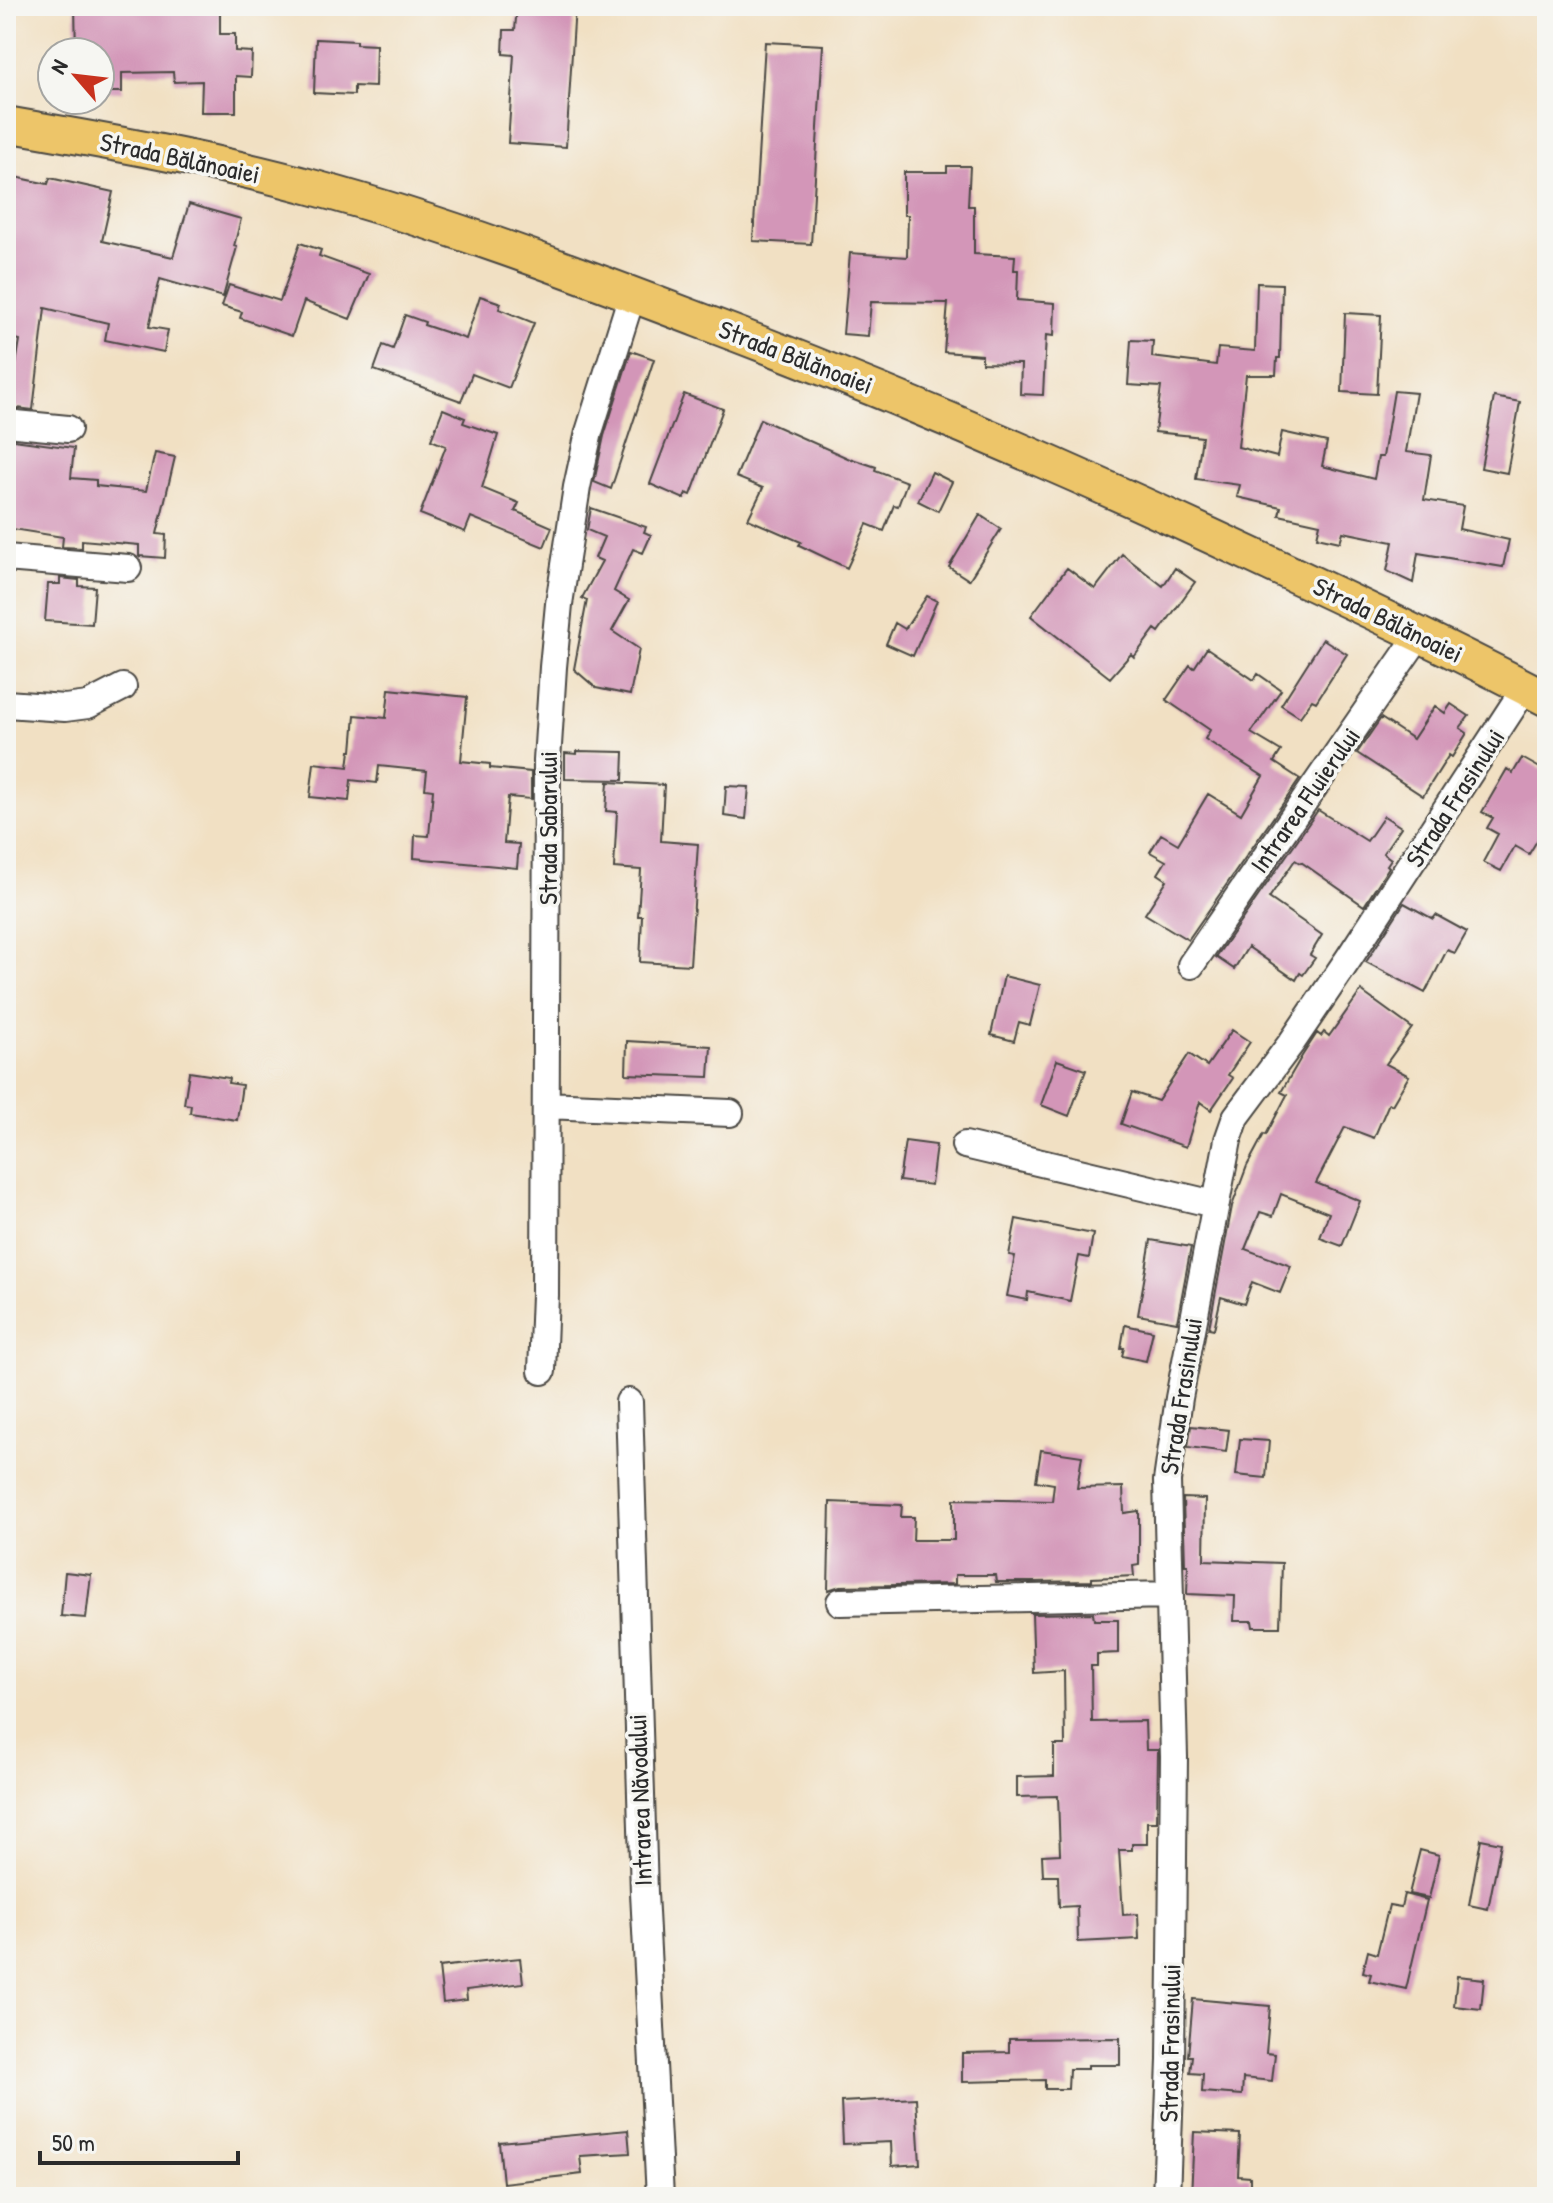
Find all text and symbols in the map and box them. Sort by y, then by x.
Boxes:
north arrow [36,36,116,116]
text: N [42,54,74,79]
street label: Strada Bălănoaiei [97,124,263,192]
street label: Strada Bălănoaiei [714,311,878,402]
street label: Strada Bălănoaiei [1308,568,1469,671]
street label: Intrarea Fluierului [1241,720,1368,880]
street label: Strada Frasinului [1397,722,1512,874]
street label: Strada Sabarului [530,751,565,905]
street label: Strada Frasinului [1151,1315,1210,1477]
street label: Intrarea Năvodului [619,1713,660,1887]
street label: Strada Frasinului [1151,1963,1188,2123]
scale bar [40,2115,238,2165]
text: 50 m [52,2126,95,2158]

